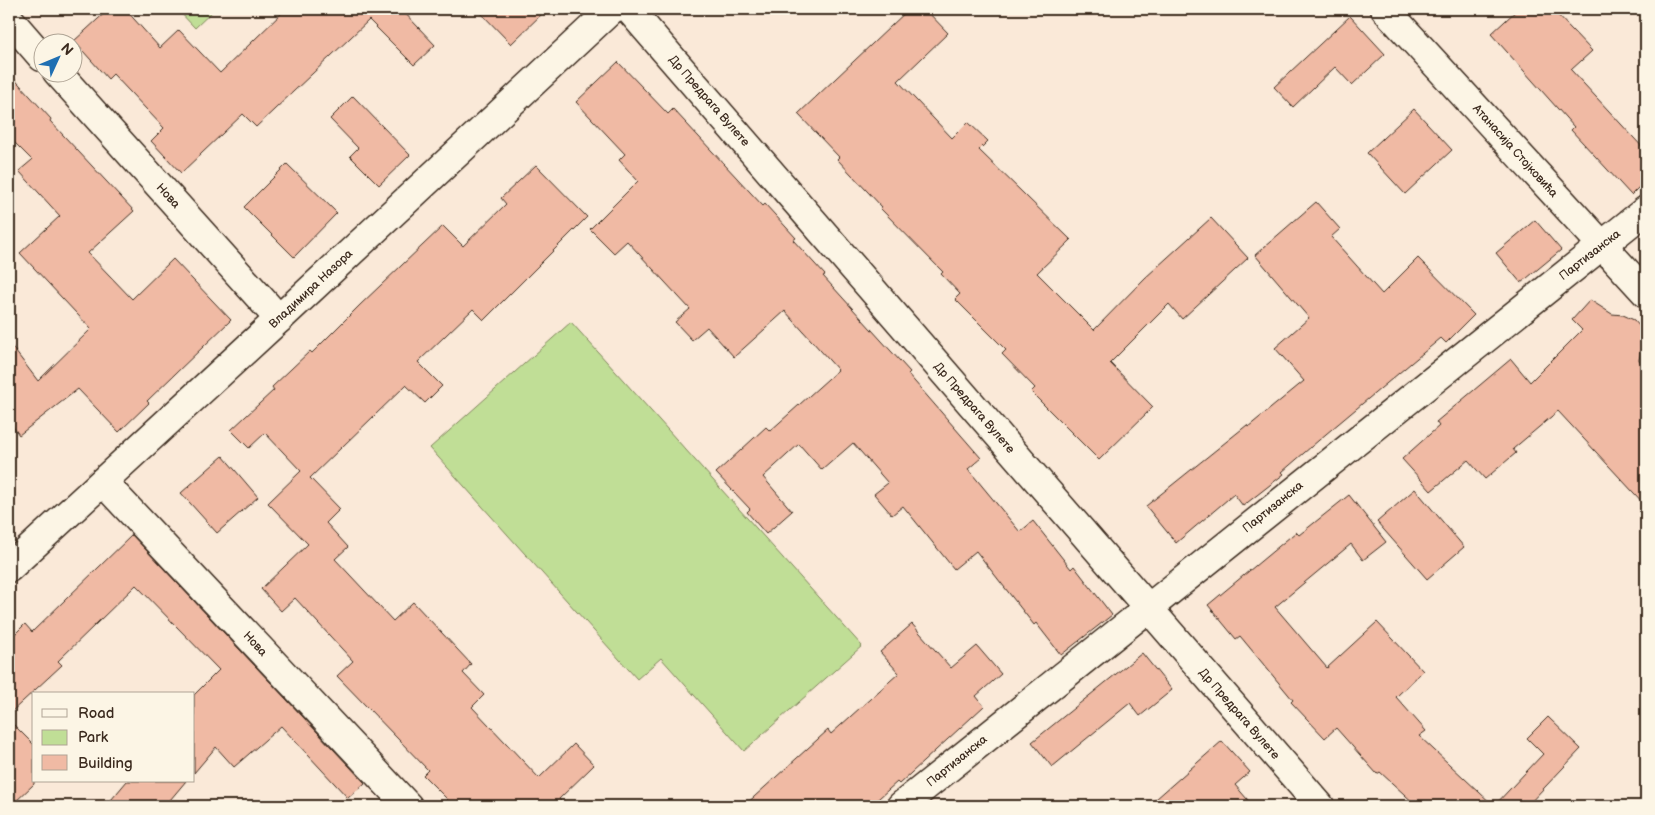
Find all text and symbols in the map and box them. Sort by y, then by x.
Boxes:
north arrow [32,32,82,82]
text: N [57,40,77,59]
street label: Др Предрага Вулете [665,52,753,150]
street label: Атанасија Стојковића [1469,101,1561,201]
street label: Нова [153,180,183,212]
street label: Партизанска [1556,226,1624,284]
street label: Владимира Назора [266,246,356,332]
street label: Др Предрага Вулете [930,359,1018,457]
street label: Партизанска [1240,478,1306,536]
street label: Нова [240,628,270,660]
street label: Др Предрага Вулете [1195,665,1283,763]
legend [32,692,195,782]
text: Road [78,704,114,723]
text: Park [78,728,109,747]
street label: Партизанска [924,732,990,790]
text: Building [78,754,133,773]

